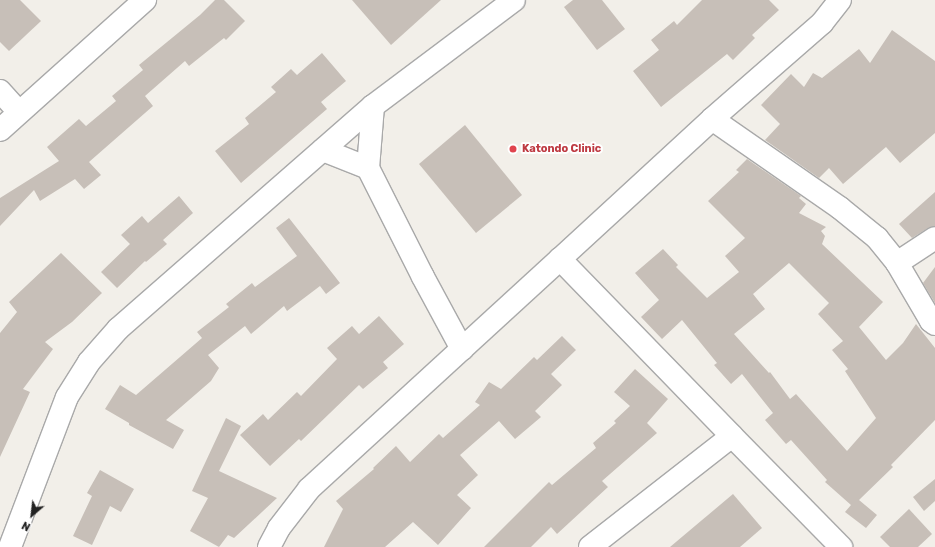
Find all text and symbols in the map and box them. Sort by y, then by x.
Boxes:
place label: Katondo Clinic [522,142,601,156]
marker: Katondo Clinic [507,143,519,155]
north arrow [12,495,52,535]
text: N [20,518,33,534]

